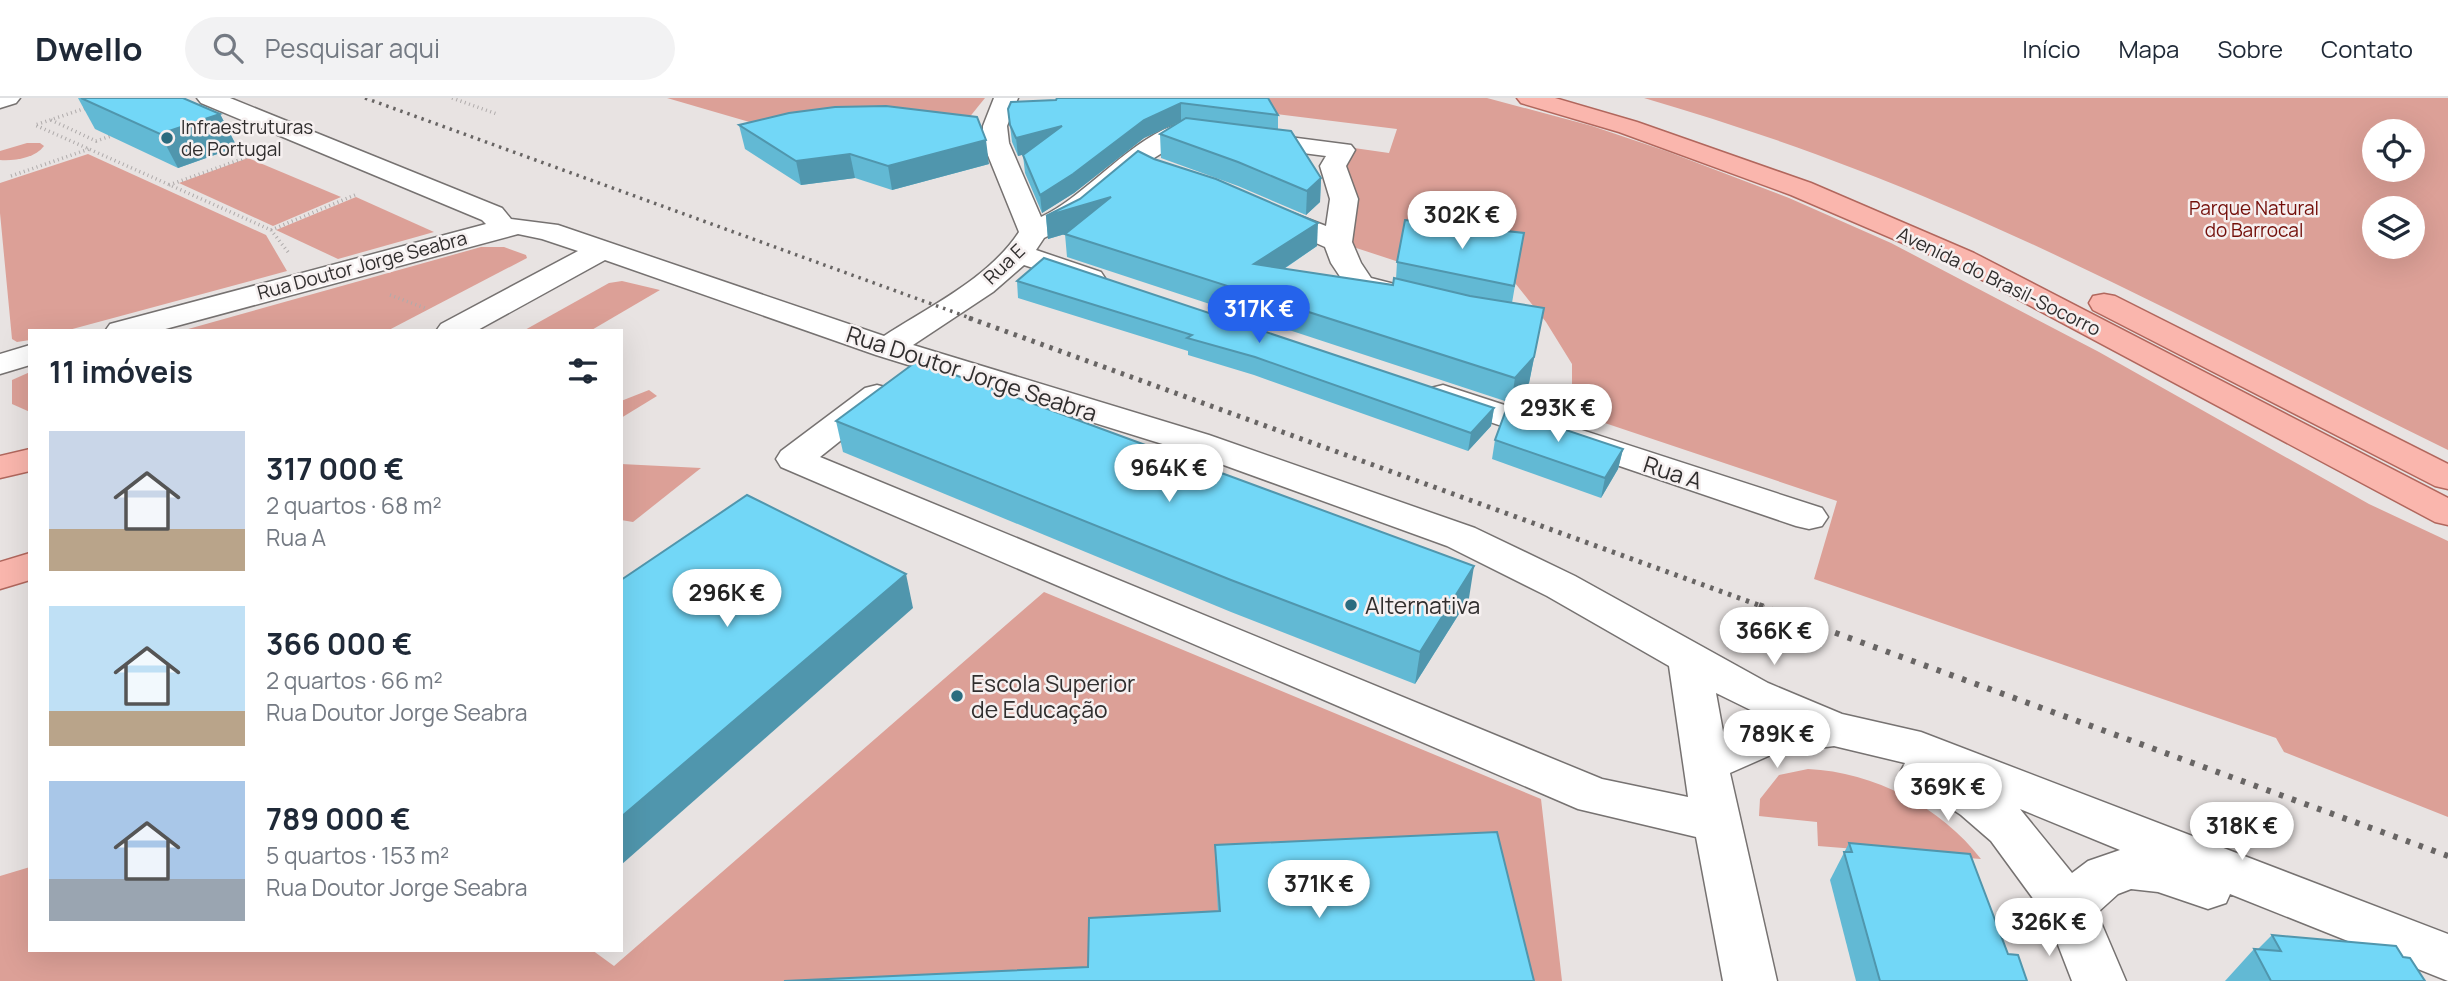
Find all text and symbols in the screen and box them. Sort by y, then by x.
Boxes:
search box [185,17,675,80]
text: Dwello [35,26,143,71]
icon: search [209,29,247,67]
text: Pesquisar aqui [265,30,440,66]
text: Início [2022,32,2080,65]
text: Mapa [2118,32,2179,65]
text: Sobre [2217,32,2283,65]
text: Contato [2321,32,2413,65]
place label: Infraestruturas de Portugal [181,114,313,162]
map controls [2362,119,2425,259]
button: locate [2362,119,2425,182]
marker: Infraestruturas de Portugal [159,130,175,146]
pin: 302K € [1405,192,1519,251]
park label: Parque Natural do Barrocal [2189,195,2319,243]
button: layers [2362,196,2425,259]
text: 302K € [1424,198,1500,230]
street label: Avenida do Brasil-Socorro [1893,220,2105,342]
street label: Rua Doutor Jorge Seabra [254,224,470,306]
street label: Rua E [978,238,1030,290]
pin: 317K € [1202,286,1316,345]
text: 317K € [1224,292,1294,324]
street label: Rua Doutor Jorge Seabra [843,317,1101,429]
text: 11 imóveis [49,351,193,392]
icon: filters [564,352,602,390]
pin: 293K € [1501,384,1615,444]
text: 293K € [1520,391,1596,423]
pin: 964K € [1112,444,1226,504]
street label: Rua A [1639,447,1707,497]
text: 317 000 € [266,448,404,489]
text: 964K € [1130,451,1208,483]
icon: home [105,459,189,543]
text: 2 quartos · 68 m² [266,489,442,521]
text: Rua A [266,521,326,553]
pin: 296K € [670,570,784,629]
text: 296K € [688,576,766,608]
place label: Alternativa [1365,589,1480,621]
marker: Alternativa [1343,597,1359,613]
pin: 366K € [1717,608,1831,667]
text: 366K € [1736,614,1812,646]
text: 366 000 € [266,623,412,664]
icon: home [105,634,189,718]
text: 2 quartos · 66 m² [266,664,443,696]
place label: Escola Superior de Educação [971,667,1135,725]
marker: Escola Superior de Educação [949,688,965,704]
text: Rua Doutor Jorge Seabra [266,696,528,728]
pin: 789K € [1720,710,1834,770]
text: 789K € [1739,717,1815,749]
pin: 369K € [1891,764,2005,823]
text: 369K € [1910,770,1986,802]
text: 789 000 € [266,798,411,839]
pin: 318K € [2185,802,2299,862]
icon: home [105,809,189,893]
text: 318K € [2206,809,2278,841]
text: 5 quartos · 153 m² [266,839,449,871]
pin: 371K € [1262,860,1376,920]
text: 371K € [1284,867,1354,899]
text: Rua Doutor Jorge Seabra [266,871,528,903]
pin: 326K € [1992,898,2106,958]
text: 326K € [2011,905,2087,937]

